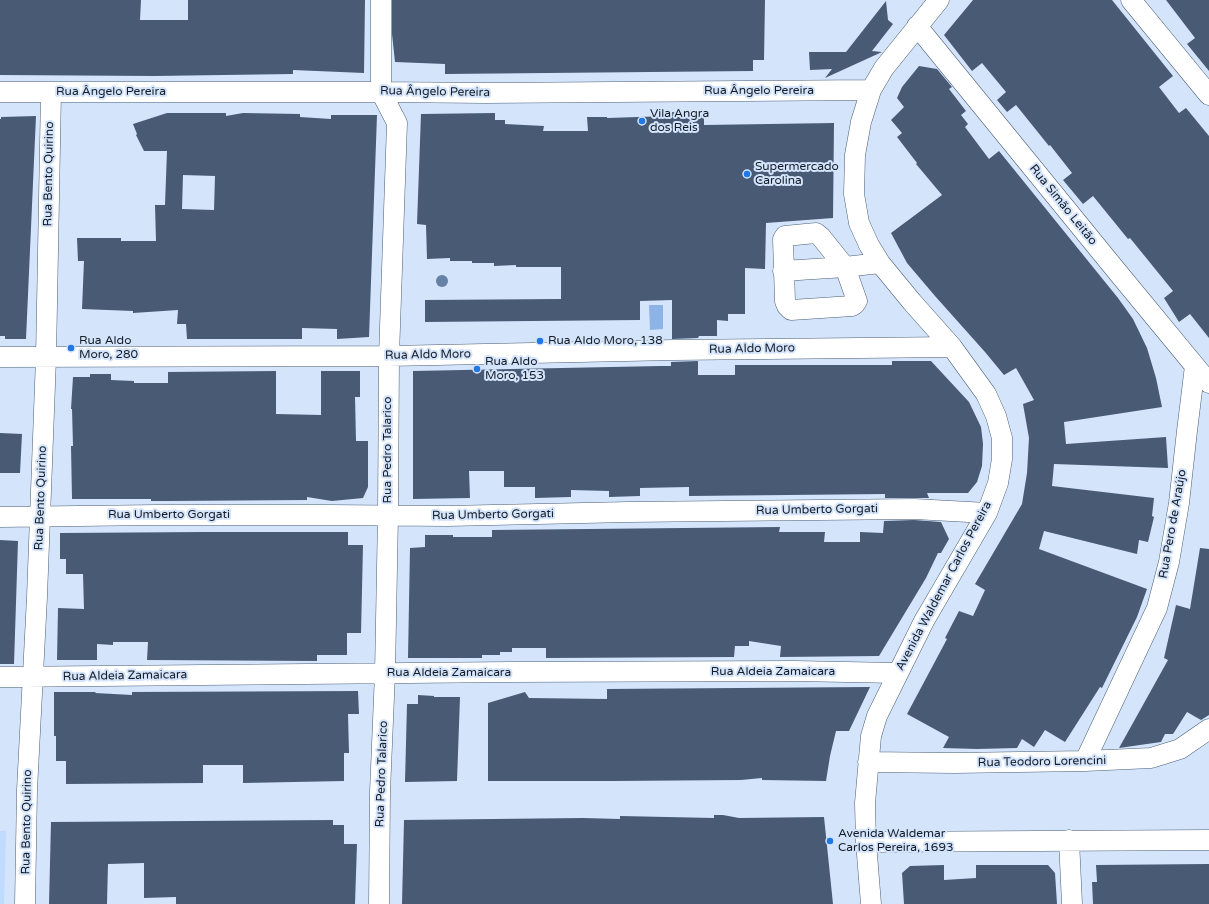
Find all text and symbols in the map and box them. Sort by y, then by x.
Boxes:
street label: Rua Ângelo Pereira [380,84,490,100]
street label: Rua Ângelo Pereira [704,84,814,98]
street label: Rua Ângelo Pereira [56,85,166,99]
place label: Vila Angra dos Reis [650,107,709,135]
marker: Vila Angra dos Reis [637,116,647,126]
street label: Rua Bento Quirino [41,121,57,227]
place label: Supermercado Carolina [755,160,839,188]
street label: Rua Simão Leitão [1026,162,1100,248]
marker: Supermercado Carolina [742,169,752,179]
place label: Rua Aldo Moro, 280 [79,334,138,362]
place label: Rua Aldo Moro, 138 [548,334,663,348]
marker: Rua Aldo Moro, 138 [535,336,545,346]
street label: Rua Aldo Moro [709,341,795,357]
marker: Rua Aldo Moro, 280 [66,343,76,353]
street label: Rua Aldo Moro [385,347,471,363]
place label: Rua Aldo Moro, 153 [485,355,544,383]
marker: Rua Aldo Moro, 153 [472,364,482,374]
street label: Rua Pedro Talarico [381,397,395,503]
street label: Rua Bento Quirino [32,445,50,551]
street label: Rua Pero de Araújo [1156,468,1190,580]
street label: Avenida Waldemar Carlos Pereira [893,499,995,673]
street label: Rua Umberto Gorgati [756,502,878,518]
street label: Rua Umberto Gorgati [432,507,554,523]
street label: Rua Umberto Gorgati [108,508,230,522]
street label: Rua Aldeia Zamaicara [711,665,835,679]
street label: Rua Aldeia Zamaicara [387,666,511,680]
street label: Rua Aldeia Zamaicara [63,668,187,684]
street label: Rua Pedro Talarico [373,720,391,828]
street label: Rua Teodoro Lorencini [978,754,1106,770]
street label: Rua Bento Quirino [19,769,35,875]
place label: Avenida Waldemar Carlos Pereira, 1693 [838,827,953,855]
marker: Avenida Waldemar Carlos Pereira, 1693 [825,836,835,846]

